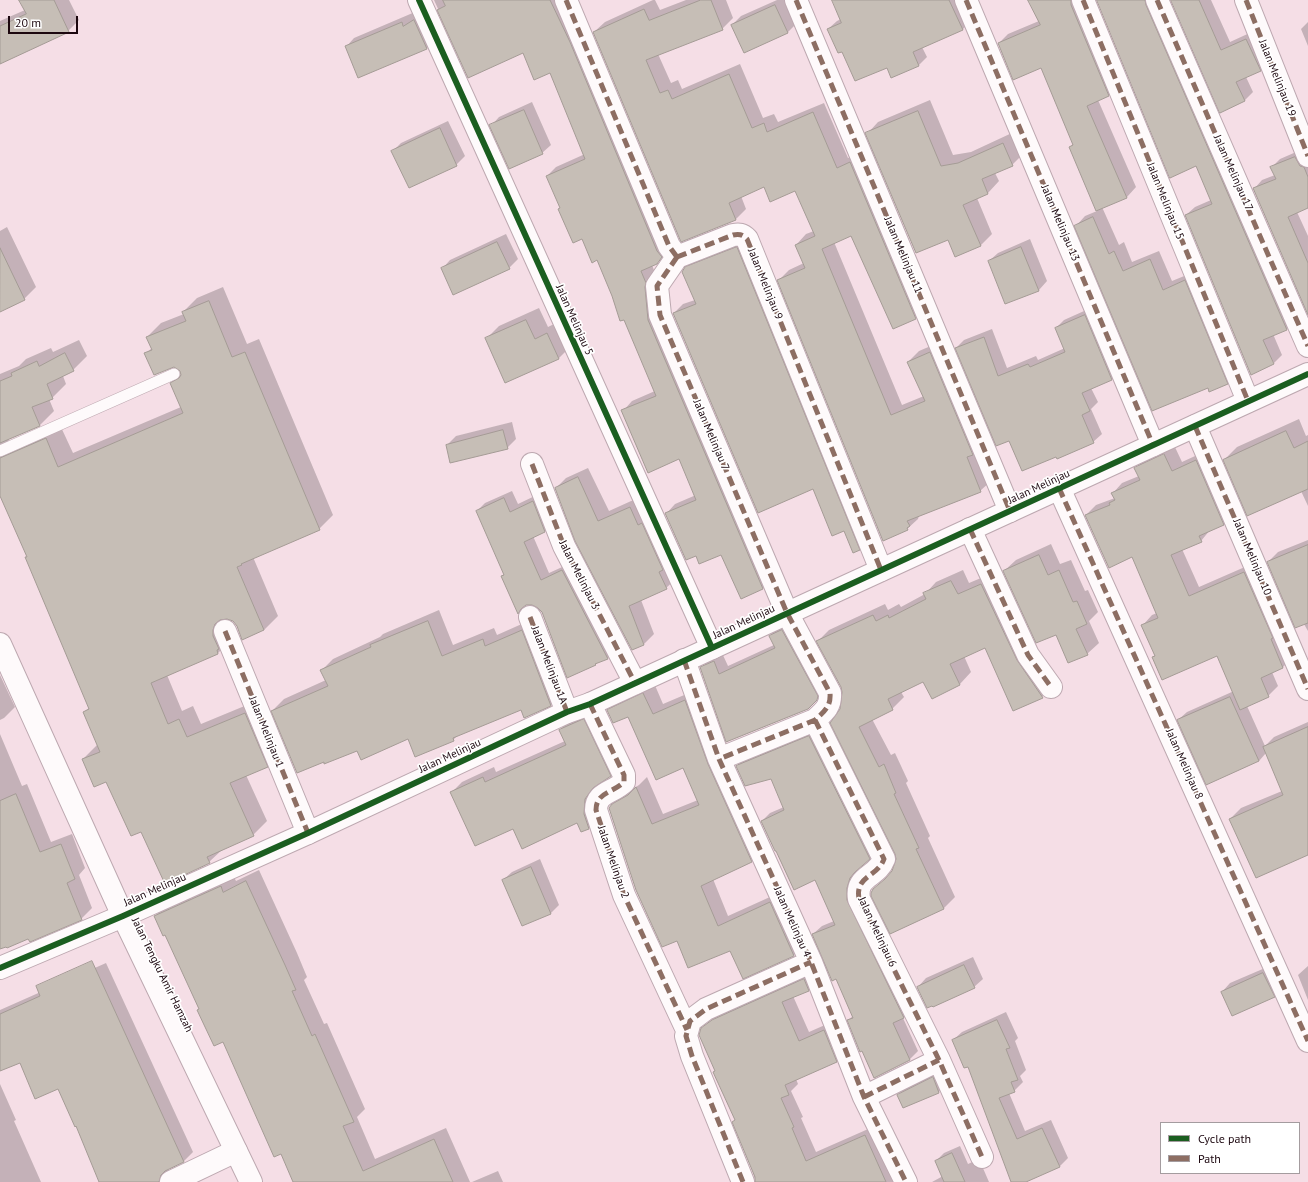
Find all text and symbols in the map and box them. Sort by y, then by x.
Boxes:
scale bar [10,8,80,34]
text: 20 m [15,15,41,30]
street label: Jalan Melinjau 19 [1256,38,1298,118]
street label: Jalan Melinjau 17 [1210,133,1256,213]
street label: Jalan Melinjau 15 [1144,161,1186,241]
street label: Jalan Melinjau 13 [1038,183,1082,263]
street label: Jalan Melinjau 11 [881,215,925,295]
street label: Jalan Melinjau 9 [745,246,785,322]
street label: Jalan Melinjau 5 [553,283,595,357]
street label: Jalan Melinjau 7 [690,397,732,473]
street label: Jalan Melinjau [1006,467,1072,507]
street label: Jalan Melinjau 10 [1230,517,1274,597]
street label: Jalan Melinjau 3 [556,538,602,612]
street label: Jalan Melinjau [711,602,777,642]
street label: Jalan Melinjau 1A [528,624,570,706]
street label: Jalan Melinjau 1 [246,694,286,770]
street label: Jalan Melinjau 8 [1163,727,1205,801]
street label: Jalan Melinjau [417,736,483,776]
street label: Jalan Melinjau 2 [594,824,632,900]
street label: Jalan Melinjau [122,870,188,910]
street label: Jalan Melinjau 4 [771,885,813,959]
street label: Jalan Melinjau 6 [855,895,899,969]
street label: Jalan Tengku Amir Hamzah [128,916,196,1034]
legend [1160,1122,1300,1174]
text: Cycle path [1198,1131,1251,1146]
text: Path [1198,1151,1221,1166]

